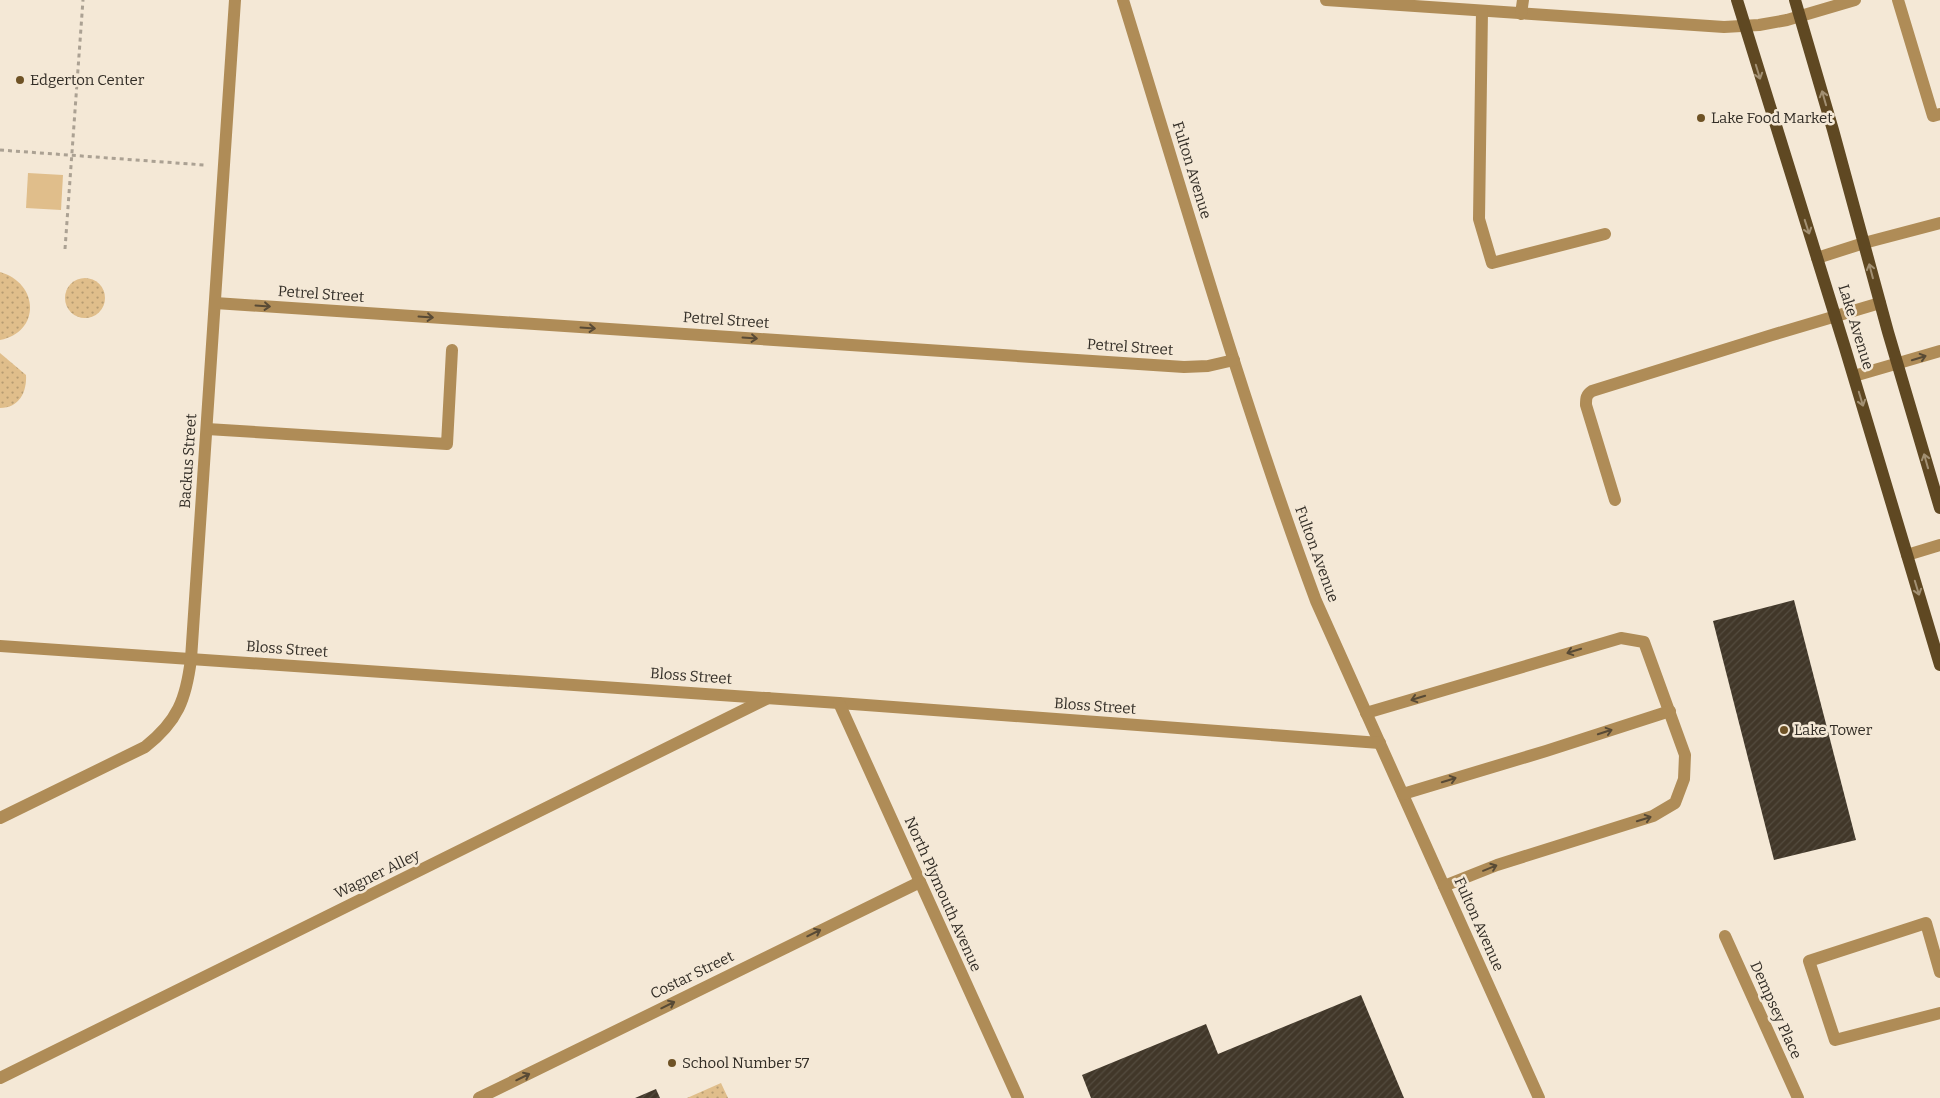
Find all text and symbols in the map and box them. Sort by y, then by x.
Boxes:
one-way arrow [1754,64,1764,80]
place label: Edgerton Center [30,71,145,89]
marker: Edgerton Center [14,74,26,86]
one-way arrow [1818,90,1828,106]
place label: Lake Food Market [1711,109,1833,127]
marker: Lake Food Market [1695,112,1707,124]
street label: Fulton Avenue [1169,119,1215,221]
one-way arrow [1803,219,1813,235]
one-way arrow [1866,264,1876,280]
street label: Petrel Street [277,282,365,306]
street label: Lake Avenue [1834,282,1878,372]
one-way arrow [255,302,271,311]
street label: Petrel Street [682,308,770,332]
one-way arrow [417,312,433,322]
one-way arrow [579,323,595,332]
one-way arrow [742,334,758,343]
street label: Petrel Street [1086,335,1174,359]
one-way arrow [1910,352,1926,362]
one-way arrow [1856,391,1866,407]
street label: Backus Street [176,412,200,509]
one-way arrow [1921,453,1931,469]
street label: Fulton Avenue [1291,503,1343,605]
one-way arrow [1913,580,1923,596]
street label: Bloss Street [245,637,329,661]
one-way arrow [1566,647,1582,656]
street label: Bloss Street [649,664,733,688]
one-way arrow [1410,693,1426,703]
street label: Bloss Street [1053,694,1137,718]
place label: Lake Tower [1794,721,1873,739]
marker: Lake Tower [1778,724,1790,736]
one-way arrow [1596,727,1612,736]
one-way arrow [1441,775,1457,785]
street label: North Plymouth Avenue [901,814,985,974]
one-way arrow [1636,814,1652,823]
street label: Wagner Alley [331,846,423,902]
one-way arrow [1482,863,1497,872]
street label: Fulton Avenue [1450,874,1508,974]
one-way arrow [807,928,822,938]
street label: Costar Street [647,947,737,1003]
street label: Dempsey Place [1746,958,1806,1062]
one-way arrow [661,1000,676,1010]
place label: School Number 57 [682,1054,810,1072]
marker: School Number 57 [666,1057,678,1069]
one-way arrow [515,1071,530,1081]

